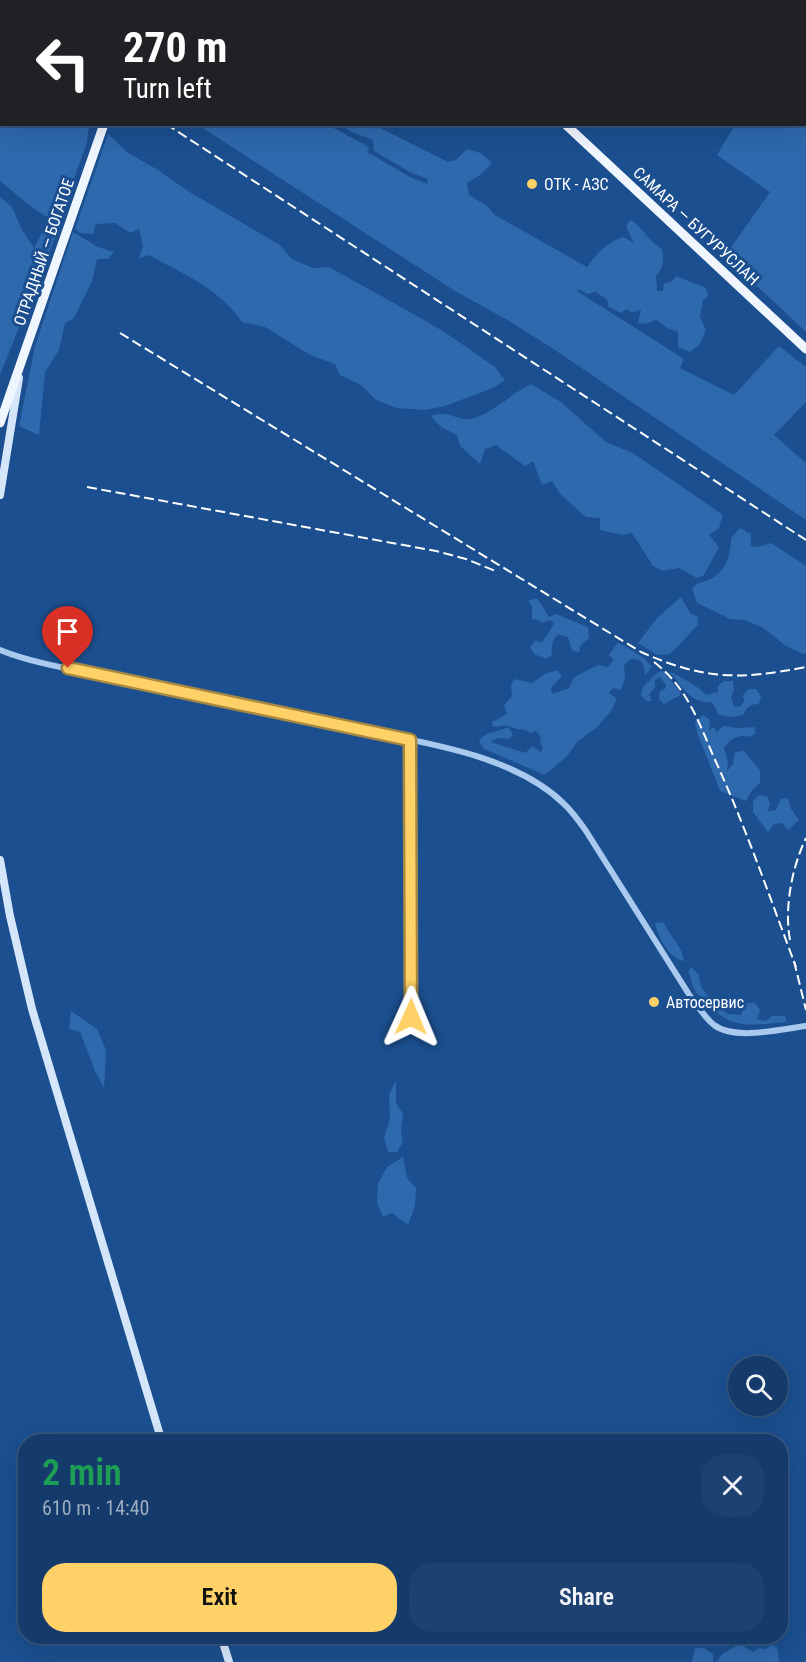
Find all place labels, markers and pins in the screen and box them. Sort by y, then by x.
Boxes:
place label: ОТК - АЗС [544,175,609,194]
marker: ОТК - АЗС [525,177,539,191]
pin [42,606,93,668]
place label: Автосервис [666,993,744,1012]
marker: Автосервис [647,995,661,1009]

